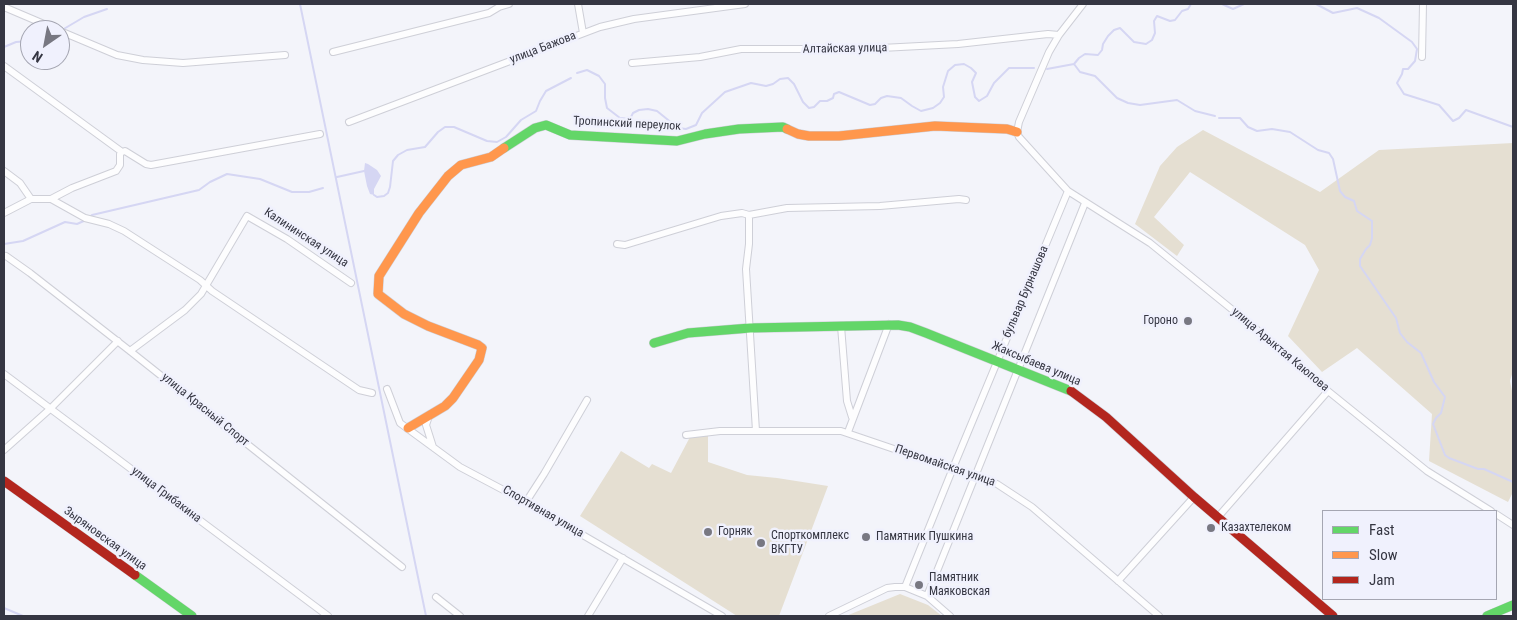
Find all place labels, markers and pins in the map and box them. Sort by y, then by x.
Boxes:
place label: Гороно [1143,314,1178,328]
marker: Гороно [1182,315,1194,327]
place label: Казахтелеком [1221,521,1291,535]
marker: Казахтелеком [1205,522,1217,534]
place label: Горняк [718,525,752,539]
marker: Горняк [702,526,714,538]
place label: Спорткомплекс ВКГТУ [771,529,849,557]
place label: Памятник Пушкина [876,530,973,544]
marker: Памятник Пушкина [860,531,872,543]
marker: Спорткомплекс ВКГТУ [755,537,767,549]
place label: Памятник Маяковская [929,571,990,599]
marker: Памятник Маяковская [913,579,925,591]

